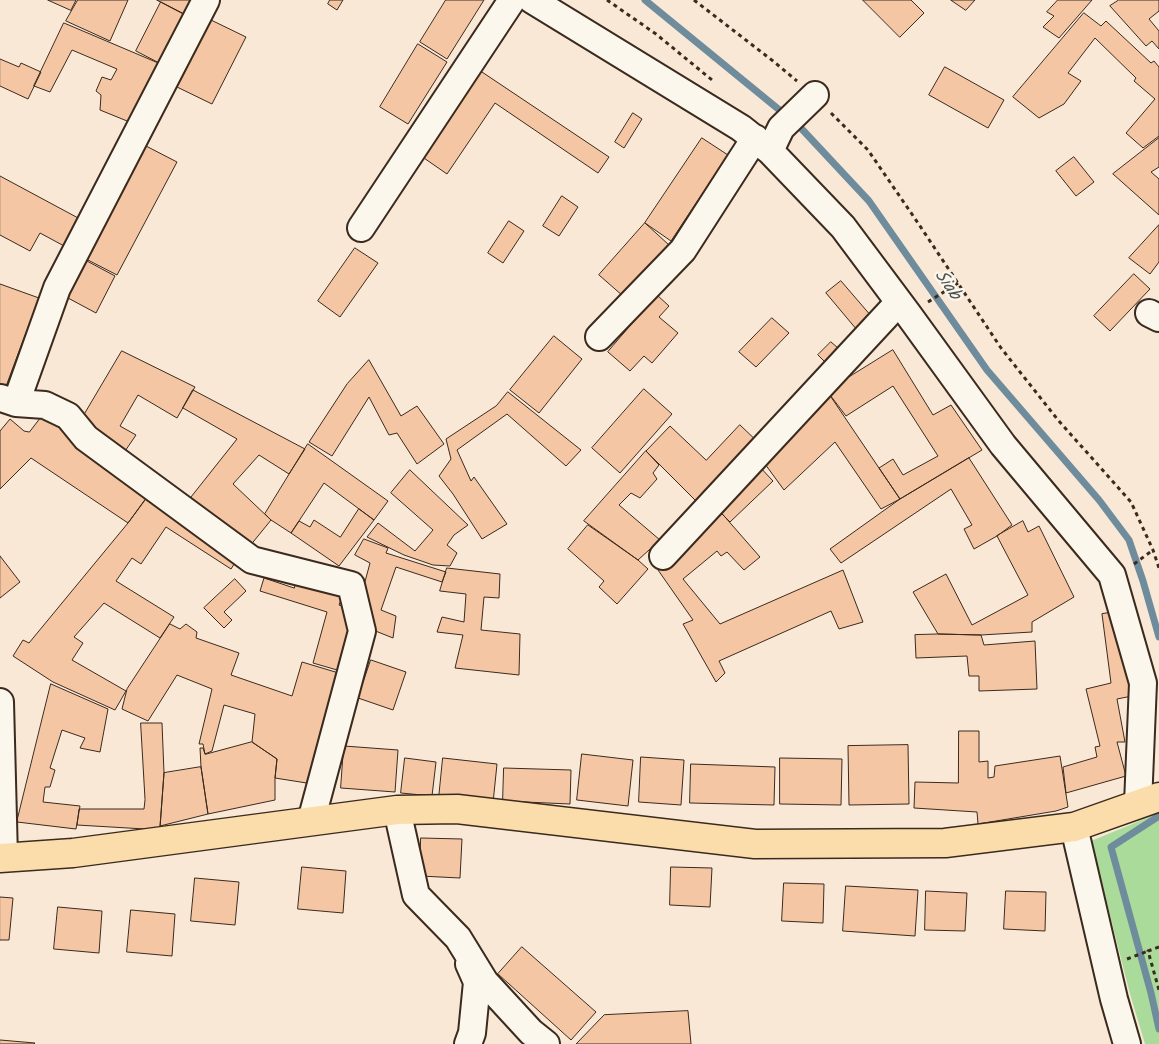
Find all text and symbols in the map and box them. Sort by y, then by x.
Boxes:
water label: Siab [928,267,964,305]

